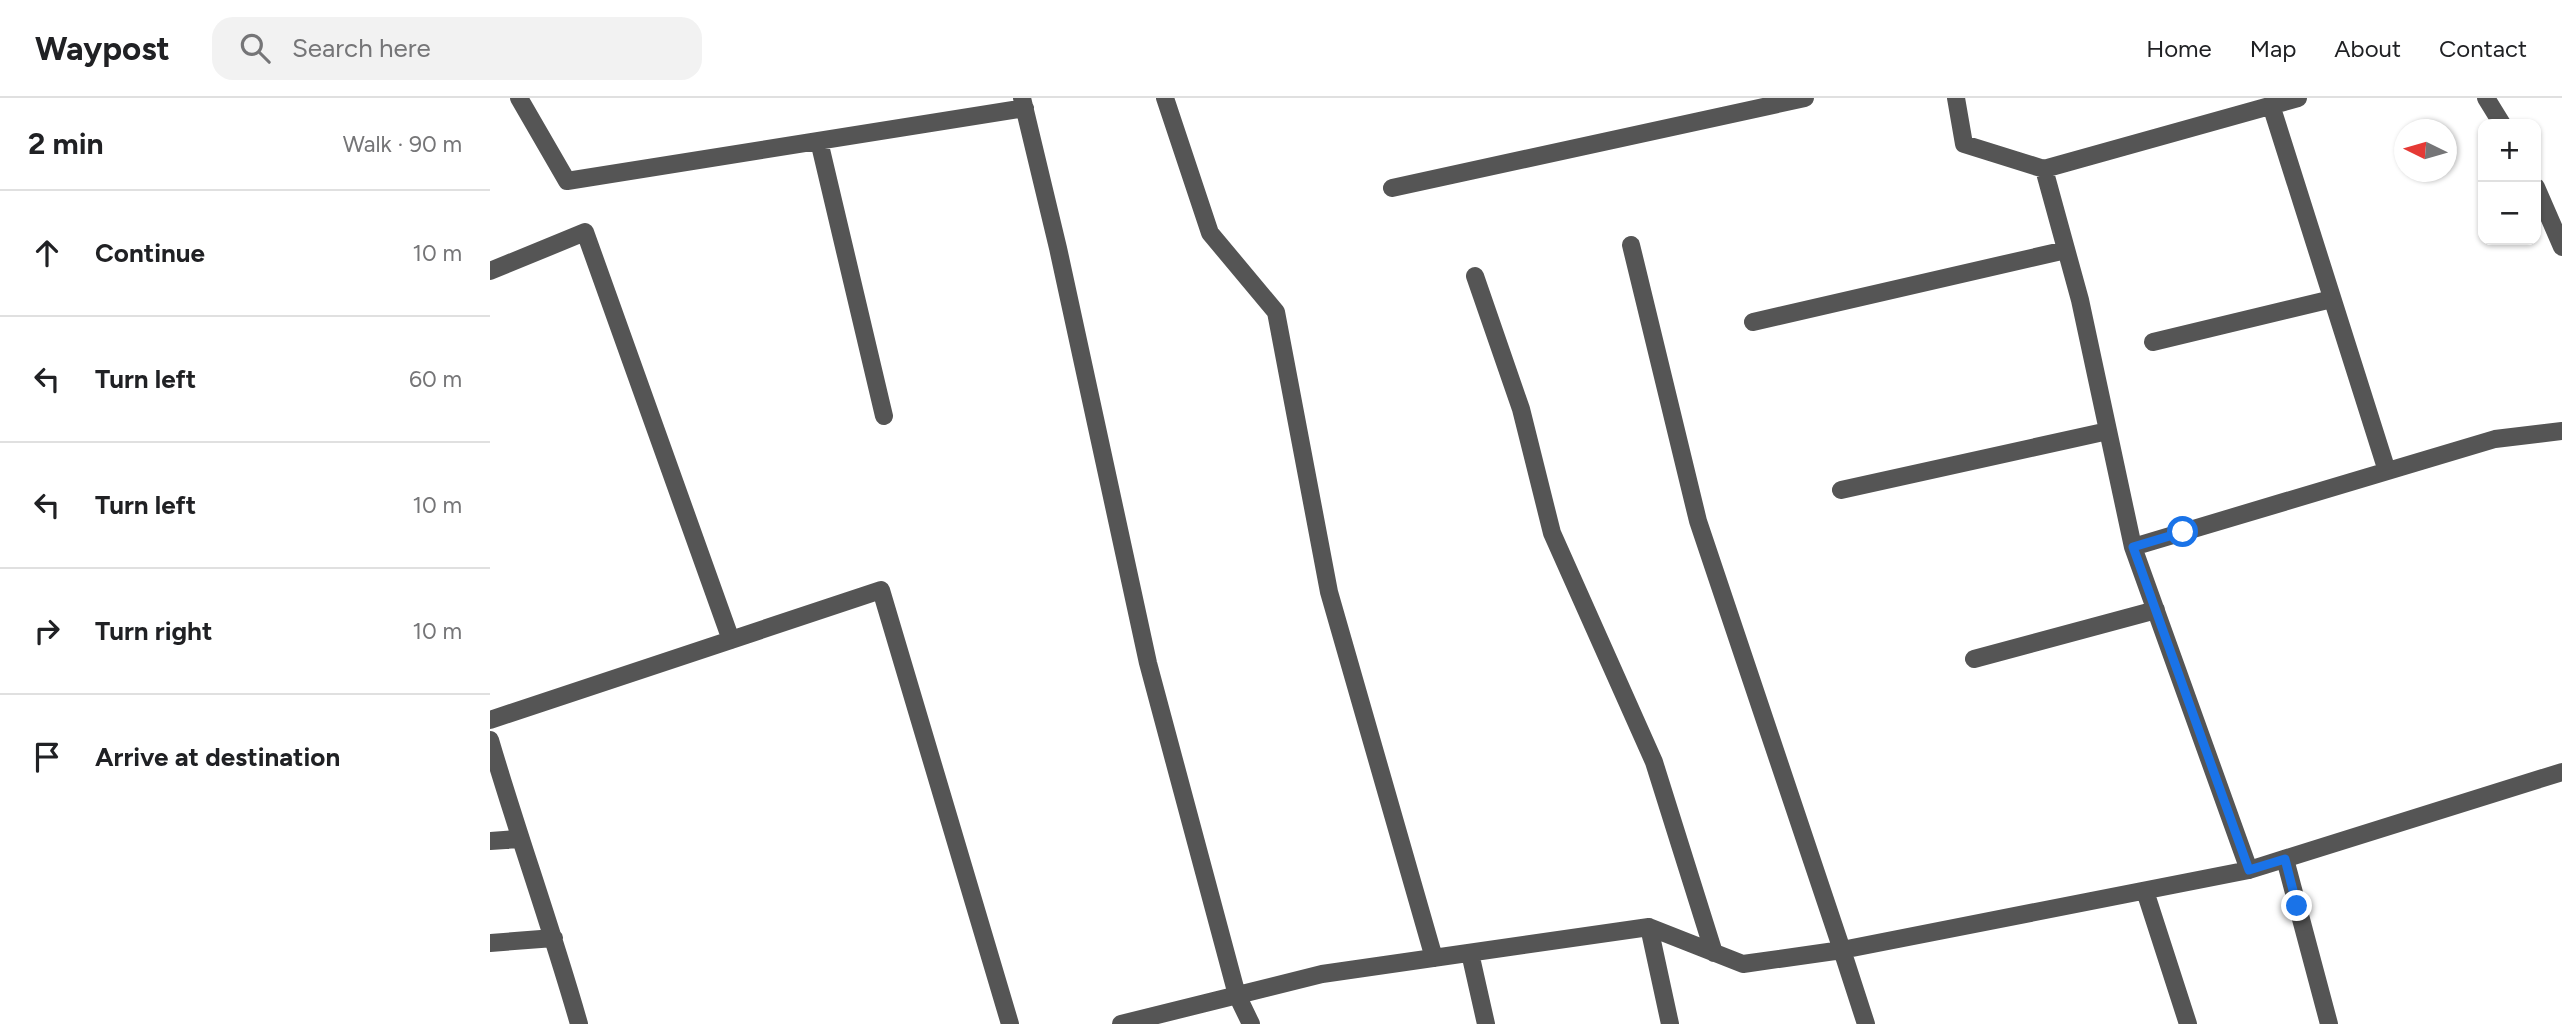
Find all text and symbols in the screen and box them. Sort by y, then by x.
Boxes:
search box [212,17,702,80]
text: Waypost [35,29,170,68]
icon: search [236,29,274,67]
text: Search here [292,32,431,64]
text: Home [2146,34,2212,63]
text: Map [2250,34,2296,63]
text: About [2334,34,2401,63]
text: Contact [2439,34,2527,63]
north arrow [2394,119,2457,182]
map controls [2478,119,2541,245]
button: + [2478,119,2541,182]
text: 2 min [28,125,104,162]
text: Walk · 90 m [343,130,462,158]
button: − [2478,182,2541,245]
icon: ahead [28,234,66,272]
text: Continue [95,237,205,269]
text: 10 m [413,239,462,267]
icon: left [28,360,66,398]
text: Turn left [95,363,196,395]
text: 60 m [409,365,462,393]
icon: left [28,486,66,524]
text: Turn left [95,489,196,521]
text: 10 m [413,491,462,519]
route start [2167,516,2198,547]
icon: right [28,612,66,650]
text: Turn right [95,615,212,647]
text: 10 m [413,617,462,645]
icon: arrive [28,738,66,776]
text: Arrive at destination [95,741,340,773]
route end [2281,890,2312,921]

